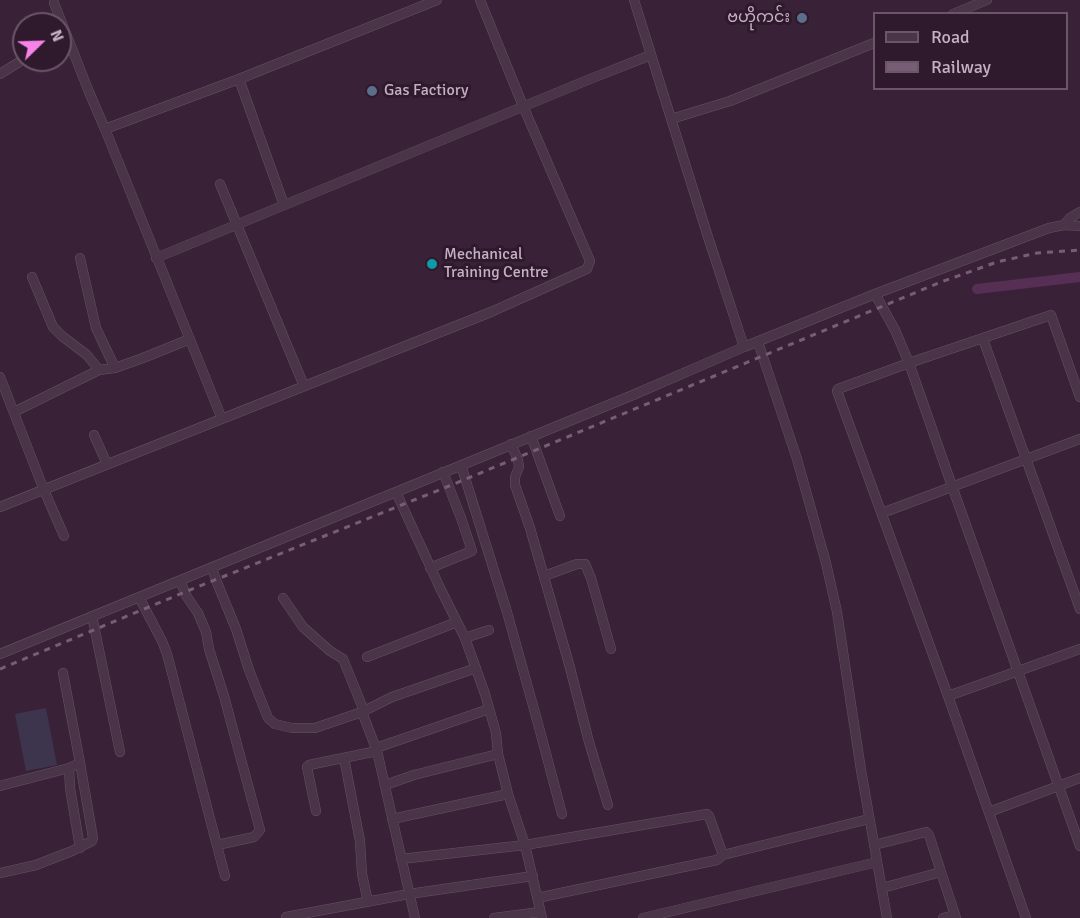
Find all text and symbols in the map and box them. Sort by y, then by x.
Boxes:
place label: ဗဟိုကင်း [727,8,790,28]
marker: ဗဟိုကင်း [795,11,809,25]
north arrow [12,12,72,72]
legend [873,12,1068,90]
text: Road [931,26,970,48]
text: N [45,27,68,45]
text: Railway [931,56,991,78]
place label: Gas Factiory [384,81,468,101]
marker: Gas Factiory [365,84,379,98]
place label: Mechanical Training Centre [444,245,549,283]
marker: Mechanical Training Centre [425,257,439,271]

